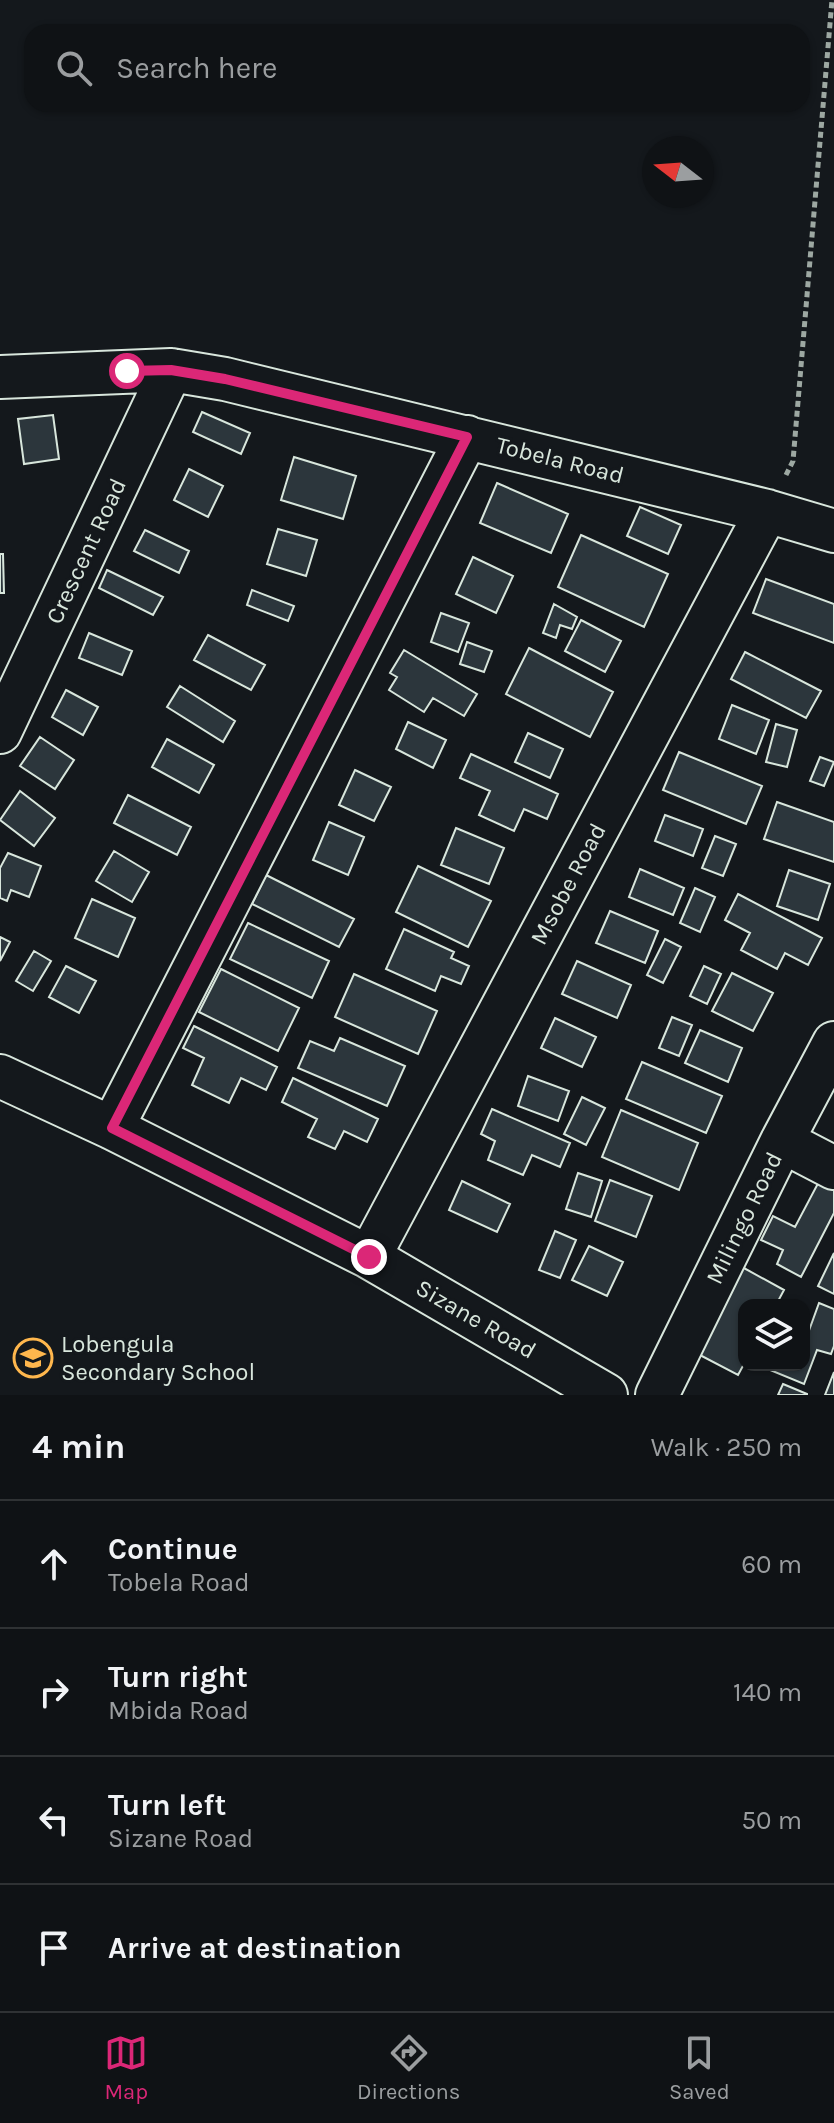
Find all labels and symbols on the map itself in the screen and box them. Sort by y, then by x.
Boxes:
north arrow [642,136,714,208]
route start [109,353,145,389]
street label: Tobela Road [493,431,627,489]
street label: Crescent Road [40,474,132,628]
street label: Msobe Road [524,818,612,950]
street label: Milingo Road [700,1147,788,1289]
route end [351,1239,387,1275]
street label: Sizane Road [411,1273,541,1365]
place label: Lobengula Secondary School [61,1330,255,1386]
school or university icon: Lobengula Secondary School [12,1337,54,1379]

